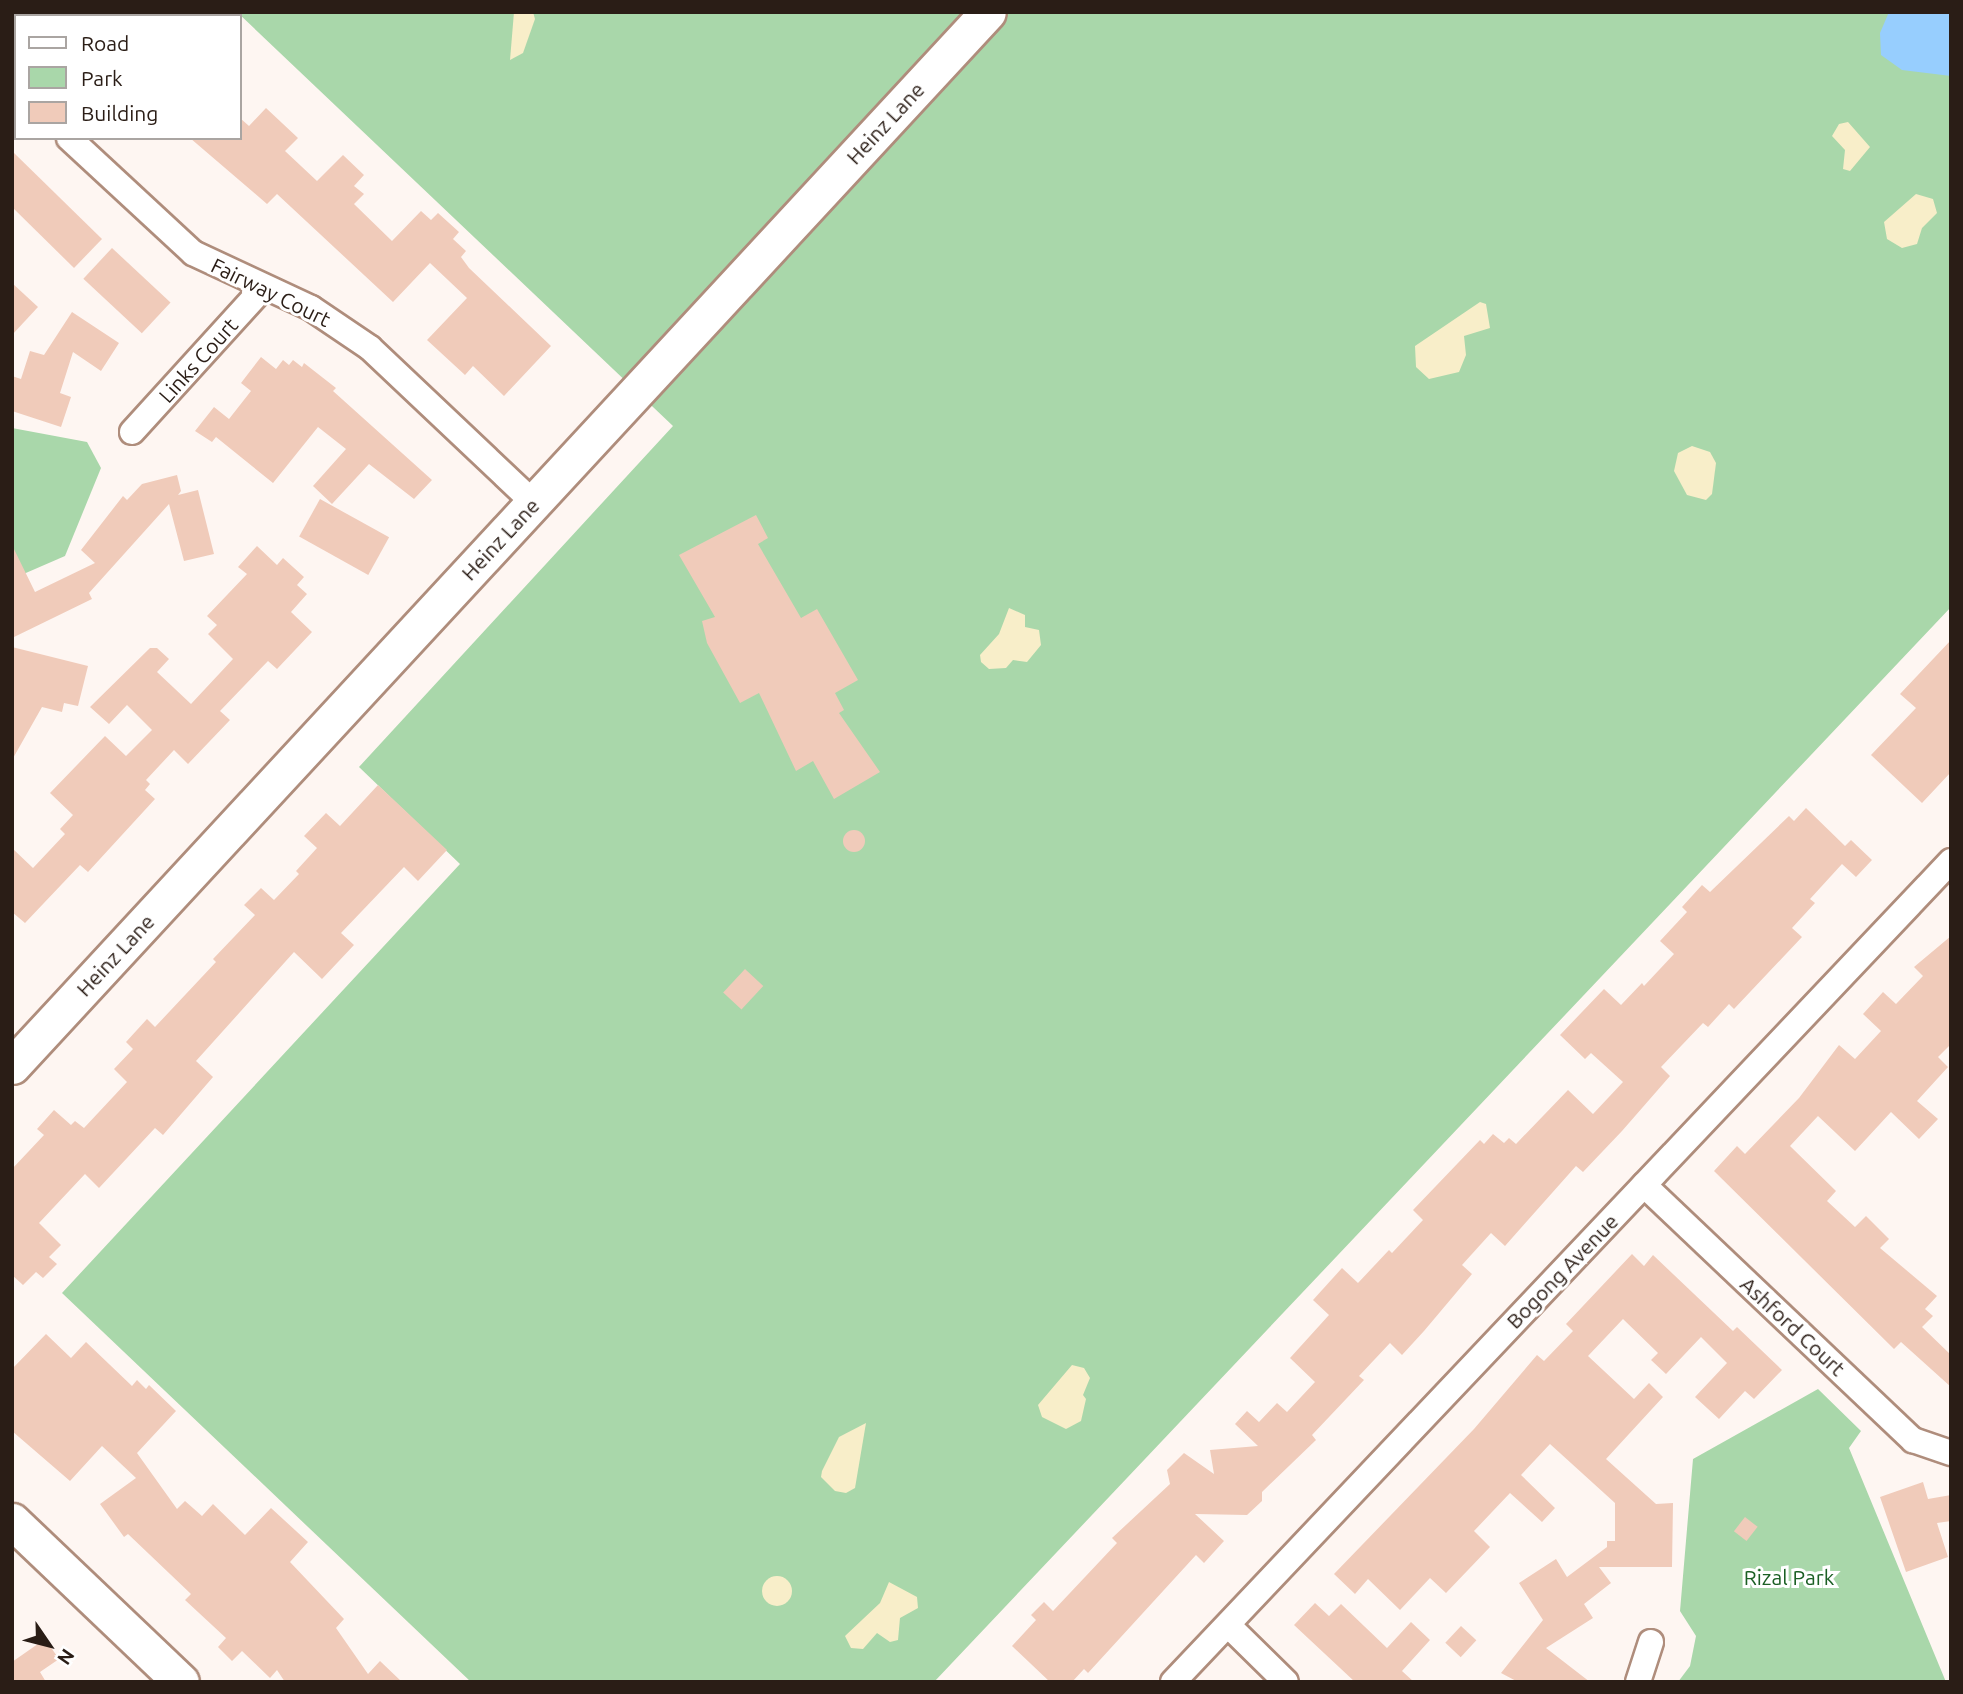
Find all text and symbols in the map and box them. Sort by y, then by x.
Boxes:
legend [14,14,242,140]
text: Road [81,31,129,55]
text: Park [81,66,123,90]
street label: Heinz Lane [841,77,929,169]
text: Building [81,101,158,125]
street label: Fairway Court [207,252,335,332]
street label: Links Court [153,312,243,408]
street label: Heinz Lane [456,493,544,585]
street label: Heinz Lane [71,909,159,1001]
street label: Bogong Avenue [1501,1208,1623,1334]
street label: Ashford Court [1736,1271,1850,1381]
park label: Rizal Park [1744,1564,1834,1590]
north arrow [14,1610,84,1680]
text: N [53,1645,79,1669]

